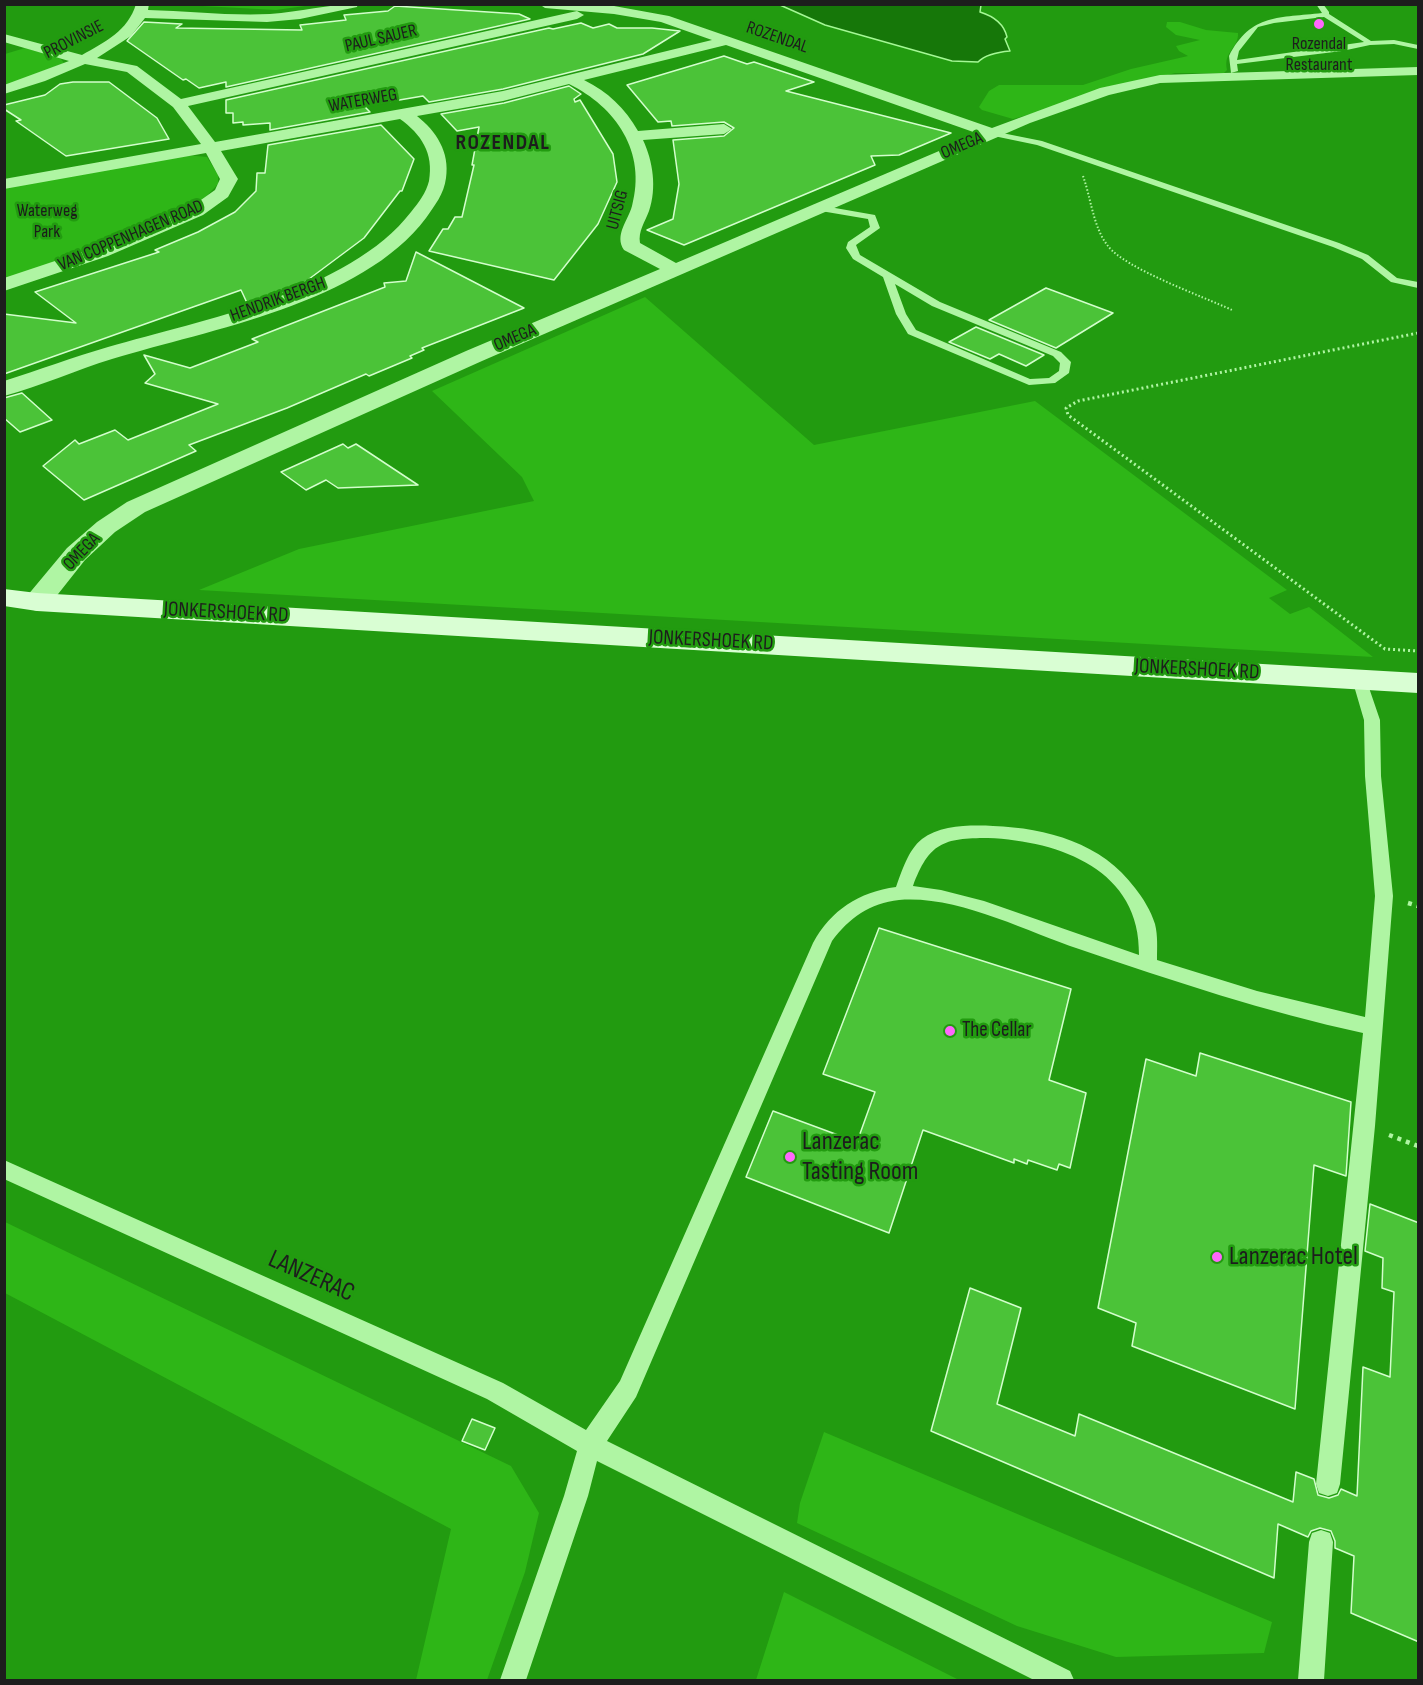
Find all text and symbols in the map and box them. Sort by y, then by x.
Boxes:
street label: PROVINSIE [40,16,108,64]
street label: ROZENDAL [743,17,811,59]
marker: Rozendal Restaurant [1312,17,1326,31]
street label: PAUL SAUER [343,20,419,58]
place label: Rozendal Restaurant [1286,33,1352,76]
street label: WATERWEG [327,84,399,118]
street label: OMEGA [938,128,986,164]
district label: ROZENDAL [456,130,550,156]
street label: UITSIG [602,188,634,232]
street label: VAN COPPENHAGEN ROAD [55,196,207,276]
park label: Waterweg Park [17,200,77,242]
street label: HENDRIK BERGH [228,273,328,327]
street label: OMEGA [491,320,539,356]
street label: OMEGA [59,529,105,575]
street label: JONKERSHOEK RD [163,597,289,629]
street label: JONKERSHOEK RD [648,625,774,657]
street label: JONKERSHOEK RD [1134,654,1260,686]
place label: The Cellar [962,1018,1031,1044]
marker: The Cellar [943,1024,957,1038]
place label: Lanzerac Tasting Room [802,1126,919,1188]
marker: Lanzerac Tasting Room [783,1150,797,1164]
place label: Lanzerac Hotel [1229,1241,1358,1273]
street label: LANZERAC [263,1244,359,1310]
marker: Lanzerac Hotel [1210,1250,1224,1264]

